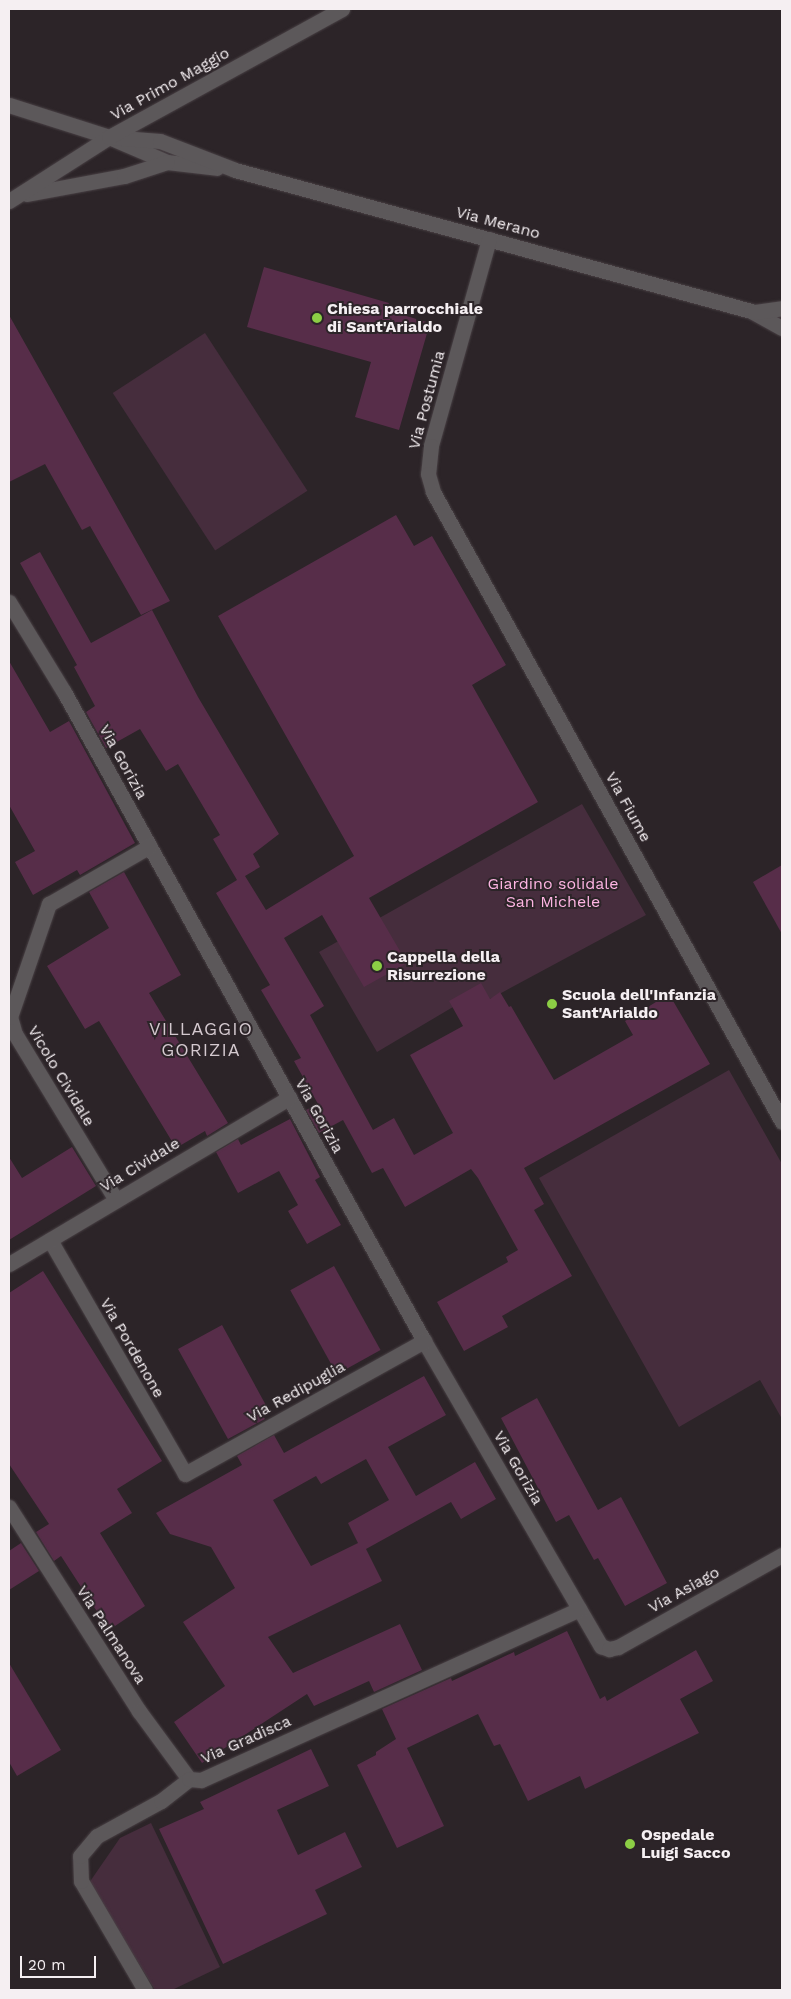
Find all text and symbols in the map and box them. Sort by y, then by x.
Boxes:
street label: Via Primo Maggio [107,43,233,125]
street label: Via Merano [454,202,542,244]
place label: Chiesa parrocchiale di Sant'Arialdo [327,299,483,337]
marker: Chiesa parrocchiale di Sant'Arialdo [311,312,323,324]
street label: Via Postumia [405,348,449,452]
street label: Via Gorizia [94,721,152,803]
street label: Via Fiume [601,768,655,846]
park label: Giardino solidale San Michele [488,874,618,912]
place label: Cappella della Risurrezione [387,947,500,985]
marker: Cappella della Risurrezione [371,960,383,972]
place label: Scuola dell'Infanzia Sant'Arialdo [562,985,716,1023]
marker: Scuola dell'Infanzia Sant'Arialdo [546,998,558,1010]
district label: VILLAGGIO GORIZIA [148,1019,254,1062]
street label: Vicolo Cividale [23,1022,99,1130]
street label: Via Gorizia [290,1075,348,1157]
street label: Via Cividale [96,1134,184,1196]
street label: Via Pordenone [96,1294,168,1402]
street label: Via Redipuglia [243,1357,349,1427]
street label: Via Gorizia [489,1427,547,1509]
street label: Via Asiago [645,1562,723,1618]
street label: Via Palmanova [72,1582,150,1688]
street label: Via Gradisca [198,1712,294,1768]
place label: Ospedale Luigi Sacco [641,1825,731,1863]
marker: Ospedale Luigi Sacco [623,1837,637,1851]
scale bar [22,1946,99,1978]
text: 20 m [28,1956,66,1974]

